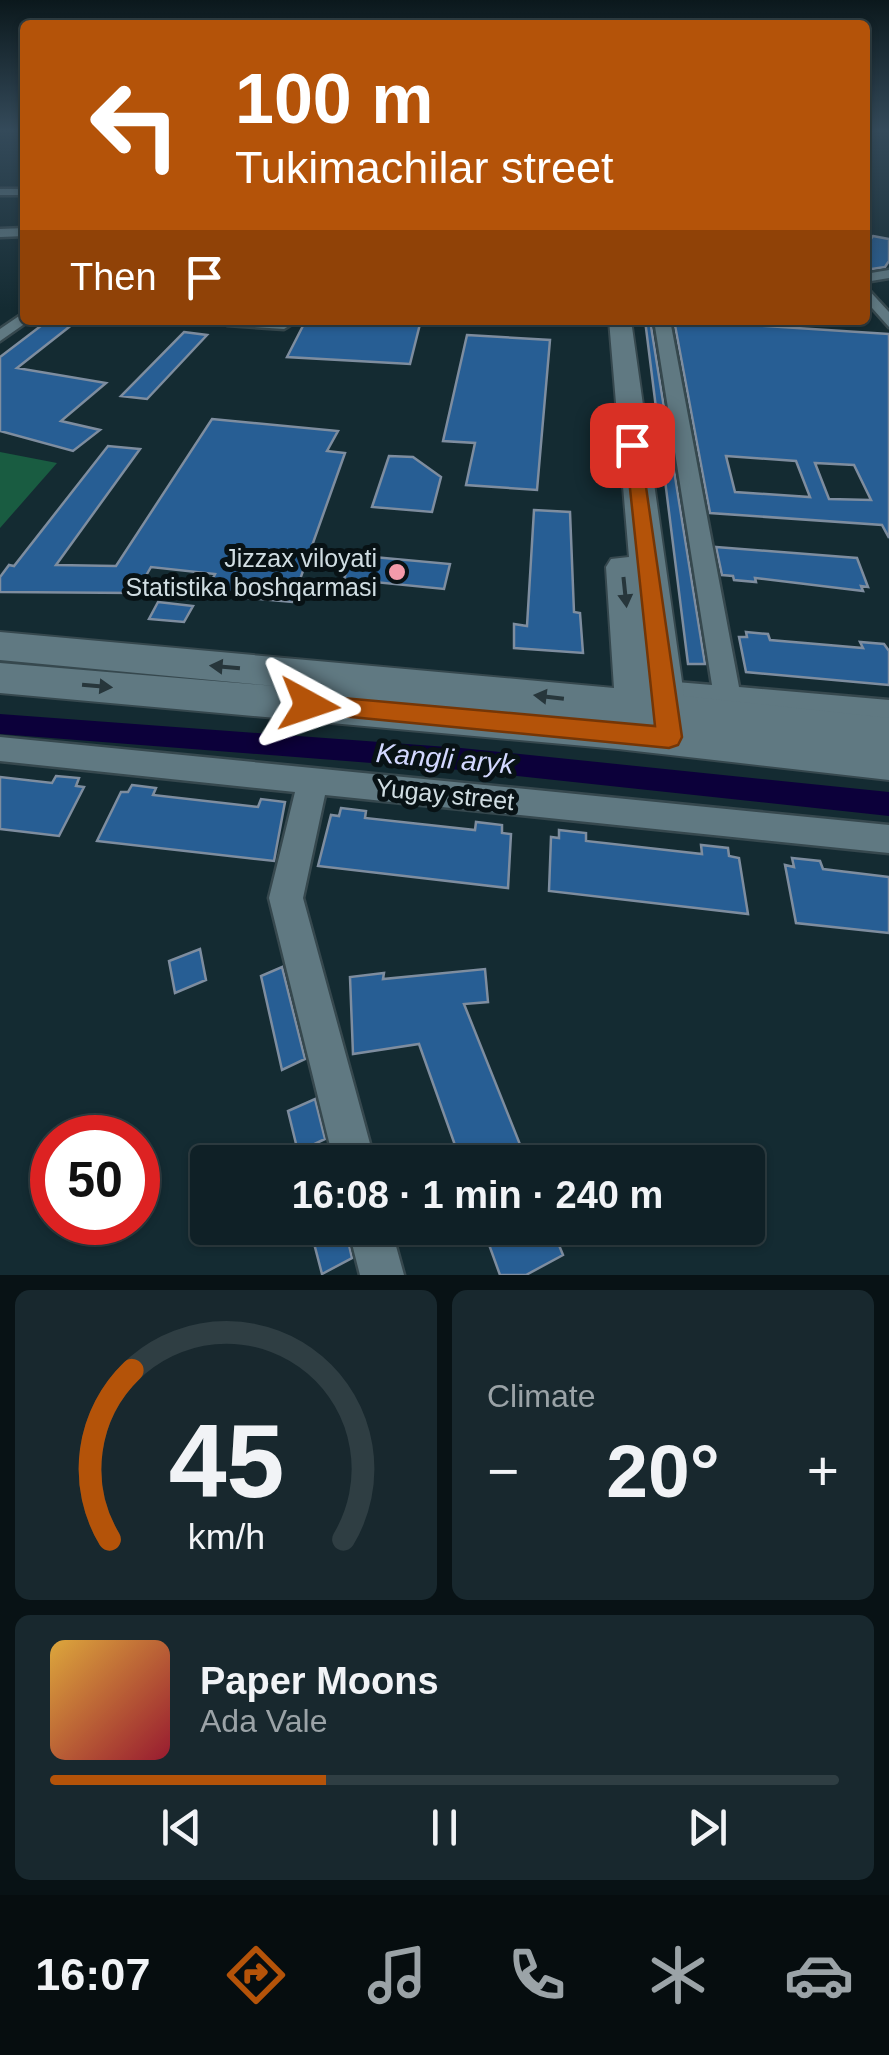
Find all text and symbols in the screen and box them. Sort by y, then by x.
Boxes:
icon: left [70,60,200,190]
text: 100 m [235,60,433,138]
text: Tukimachilar street [235,142,613,193]
icon: arrive [177,250,232,305]
text: Then [70,256,157,298]
pin [590,403,675,488]
icon: arrive [605,418,660,473]
place label: Jizzax viloyati Statistika boshqarmasi [125,544,377,601]
marker: Jizzax viloyati Statistika boshqarmasi [386,561,408,583]
one-way arrow [617,576,633,608]
position arrow [257,653,361,757]
one-way arrow [209,658,240,674]
one-way arrow [82,679,114,695]
one-way arrow [532,689,564,705]
water label: Kangli aryk [375,737,517,780]
street label: Yugay street [374,773,516,815]
speed limit sign: 50 [30,1115,160,1245]
text: 16:08 · 1 min · 240 m [292,1174,663,1216]
text: Climate [487,1378,595,1414]
text: 45 [168,1403,284,1519]
text: 20° [606,1429,720,1513]
text: − [487,1440,519,1502]
text: + [807,1440,839,1502]
text: km/h [187,1517,265,1557]
text: Paper Moons [200,1660,439,1702]
text: Ada Vale [200,1703,328,1739]
icon: previous [154,1800,209,1855]
icon: pause [417,1800,472,1855]
icon: next [680,1800,735,1855]
icon: directions [221,1940,291,2010]
icon: music [362,1940,432,2010]
icon: phone [502,1940,572,2010]
icon: climate [643,1940,713,2010]
icon: car [784,1940,854,2010]
text: 16:07 [35,1949,150,2000]

